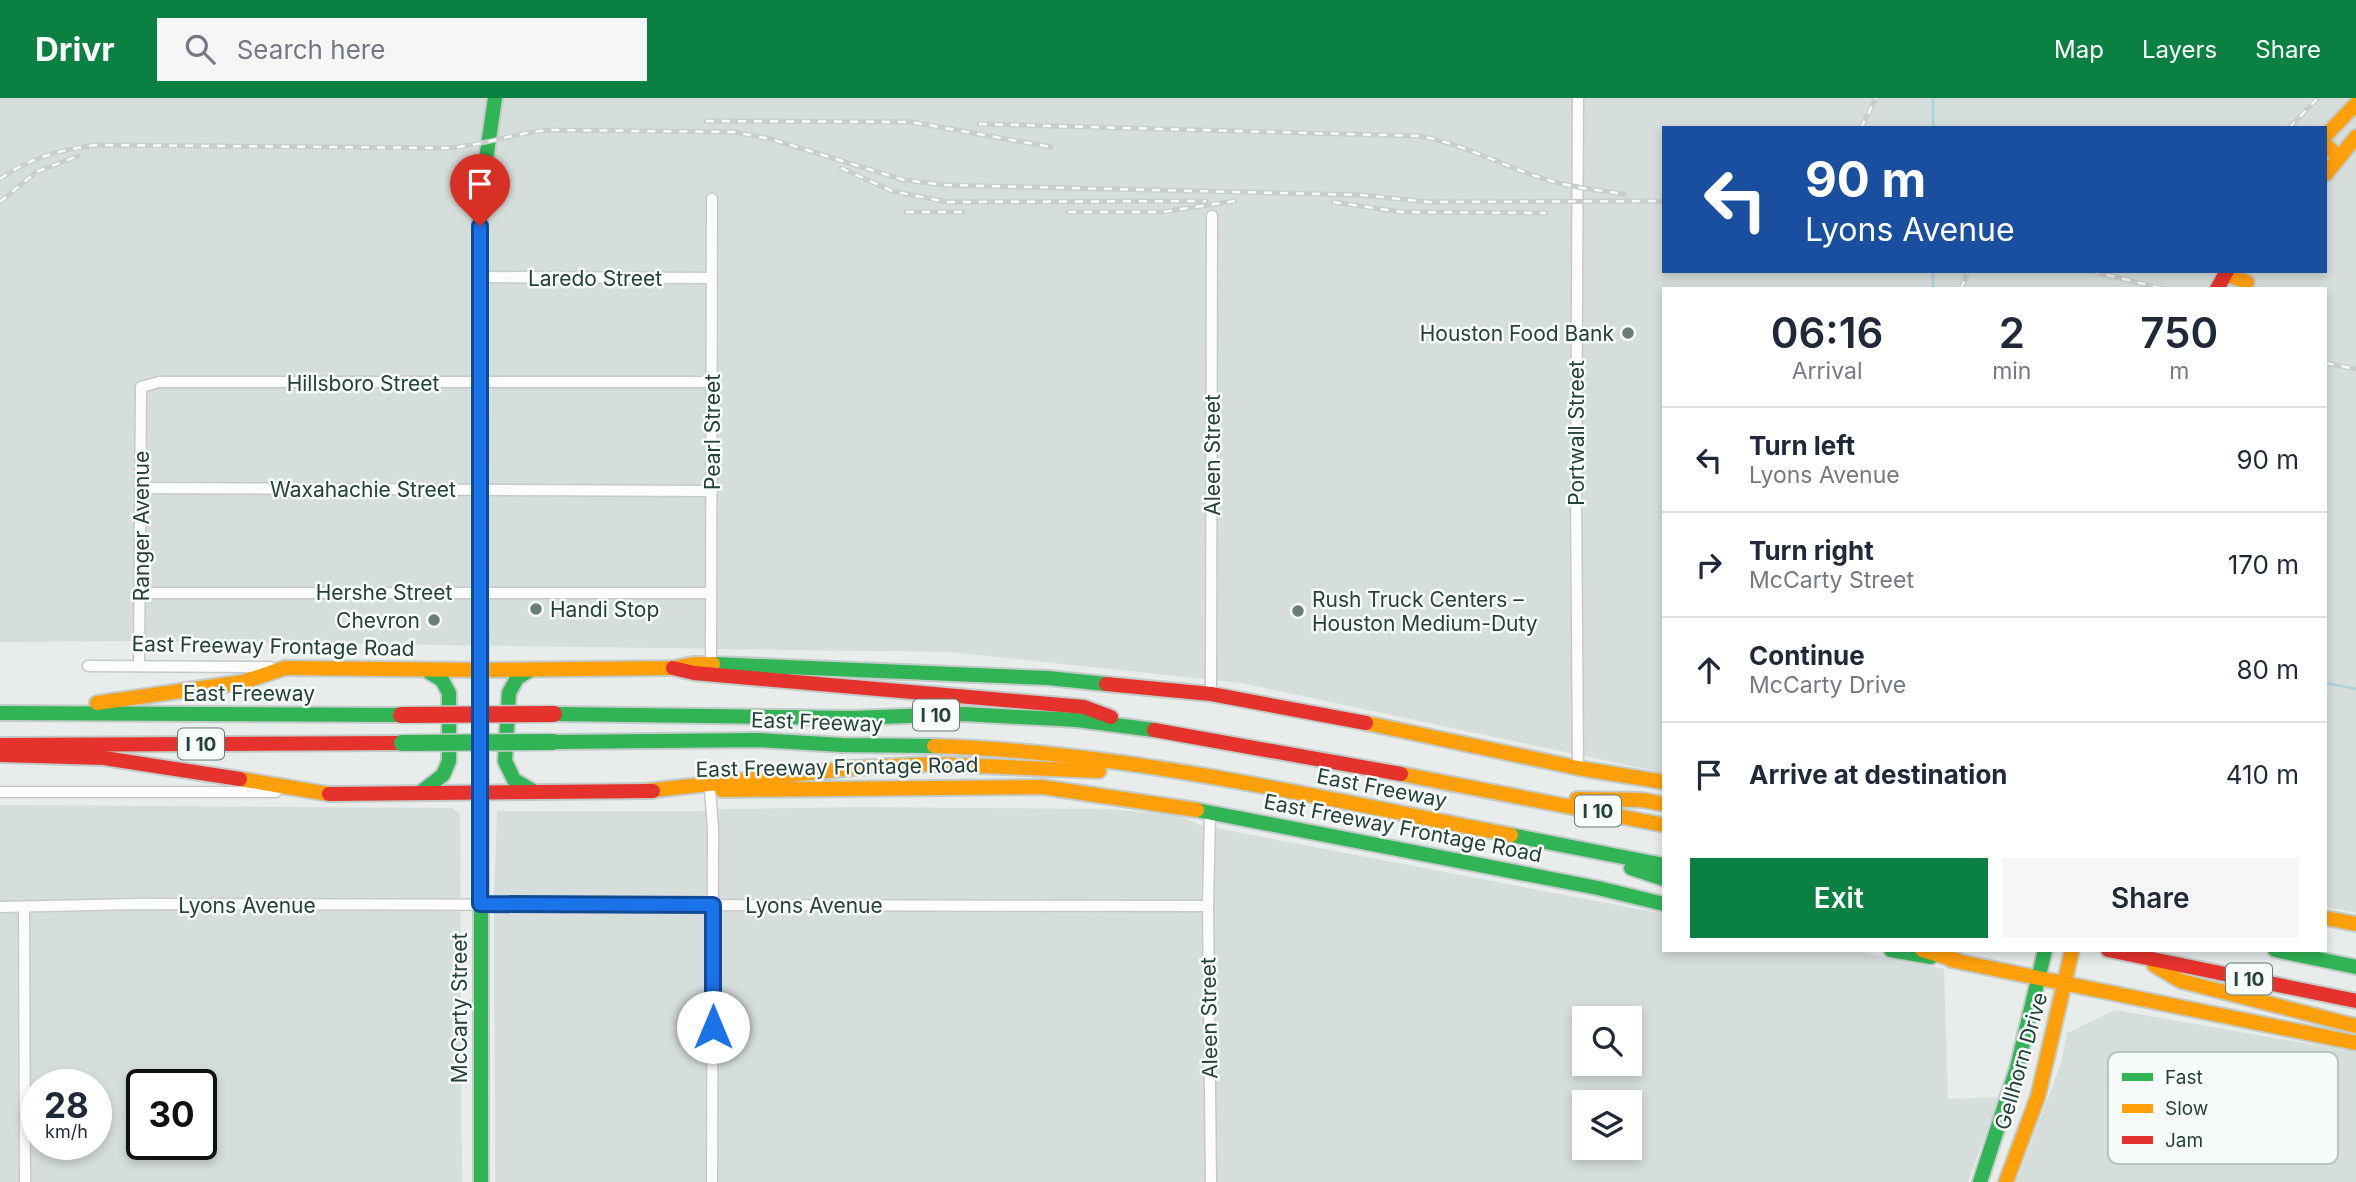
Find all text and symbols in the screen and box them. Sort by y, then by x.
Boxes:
search box [157,18,647,81]
text: Drivr [35,29,115,69]
icon: search [181,30,219,68]
text: Search here [237,34,385,65]
text: Map [2054,35,2104,64]
text: Layers [2142,35,2217,64]
text: Share [2255,35,2321,64]
text: 90 m [1805,150,1926,209]
pin [450,154,510,226]
icon: left [1690,154,1781,245]
icon: arrive [461,165,499,203]
text: Lyons Avenue [1805,210,2015,249]
street label: Laredo Street [528,266,662,291]
text: 06:16 [1771,307,1883,358]
text: 2 [1999,307,2025,358]
text: 750 [2140,307,2218,358]
place label: Houston Food Bank [1420,321,1614,346]
marker: Houston Food Bank [1620,325,1636,341]
text: Arrival [1792,357,1862,385]
text: min [1992,357,2031,385]
text: m [2169,357,2189,385]
street label: Portwall Street [1564,360,1589,506]
street label: Hillsboro Street [287,371,439,396]
street label: Pearl Street [700,374,725,490]
street label: Aleen Street [1200,394,1225,516]
text: Turn left [1749,430,1855,461]
icon: left [1690,441,1728,479]
text: 90 m [2236,444,2299,475]
street label: Ranger Avenue [129,451,154,601]
text: Lyons Avenue [1749,461,1900,489]
street label: Waxahachie Street [270,477,456,502]
text: Turn right [1749,535,1874,566]
icon: right [1690,546,1728,584]
text: 170 m [2228,549,2299,580]
text: McCarty Street [1749,566,1914,594]
street label: Hershe Street [316,580,452,605]
place label: Rush Truck Centers – Houston Medium-Duty [1312,587,1538,636]
place label: Handi Stop [550,597,659,622]
marker: Handi Stop [528,601,544,617]
marker: Rush Truck Centers – Houston Medium-Duty [1290,603,1306,619]
place label: Chevron [336,608,420,633]
marker: Chevron [426,612,442,628]
street label: East Freeway Frontage Road [131,631,415,661]
text: Continue [1749,640,1865,671]
icon: ahead [1690,651,1728,689]
text: 80 m [2236,654,2299,685]
text: McCarty Drive [1749,671,1906,699]
street label: East Freeway [183,681,315,706]
road number: I 10 [913,700,959,730]
street label: East Freeway [751,707,884,737]
road number: I 10 [178,729,224,760]
street label: East Freeway Frontage Road [695,752,979,782]
icon: arrive [1690,756,1728,794]
text: Arrive at destination [1749,759,2008,790]
text: 410 m [2226,759,2299,790]
street label: East Freeway [1315,763,1449,813]
street label: East Freeway Frontage Road [1262,789,1544,867]
road number: I 10 [1575,796,1621,826]
button: Exit [1690,858,1988,938]
button: Share [2002,858,2299,938]
street label: Lyons Avenue [178,893,316,918]
street label: Lyons Avenue [745,893,883,918]
street label: McCarty Street [447,933,472,1083]
street label: Aleen Street [1195,957,1223,1079]
road number: I 10 [2226,964,2272,995]
street label: Gellhorn Drive [1989,989,2053,1133]
position arrow [676,990,750,1064]
map controls [1572,1006,1642,1160]
button: search [1572,1006,1642,1076]
legend [2108,1052,2338,1164]
text: Fast [2165,1066,2203,1089]
speed limit sign: 30 [126,1069,217,1160]
text: 28 [44,1084,89,1126]
button: layers [1572,1090,1642,1160]
text: Slow [2165,1097,2208,1120]
text: km/h [45,1121,88,1142]
text: Jam [2165,1129,2203,1152]

